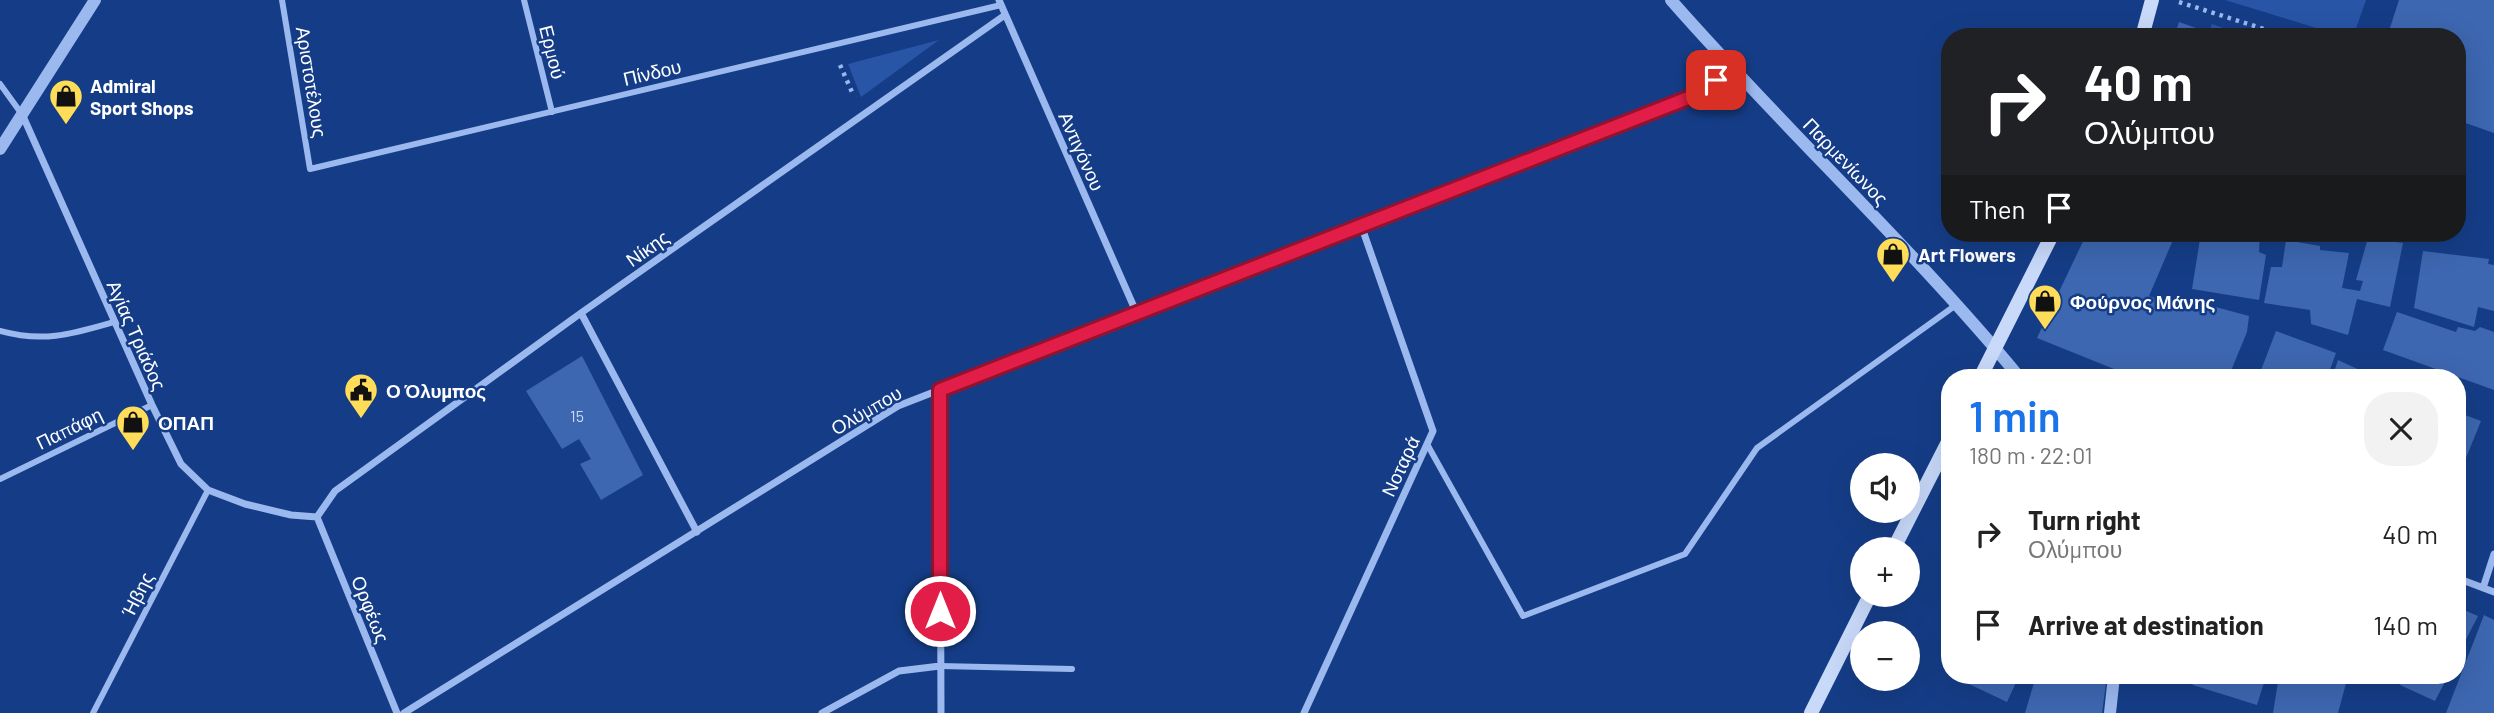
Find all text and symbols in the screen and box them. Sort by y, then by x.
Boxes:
street label: Ερμού [535,23,571,81]
street label: Αριστοτέλους [292,25,332,139]
pin [1686,50,1746,110]
text: 40 m [2084,52,2192,111]
street label: Πίνδου [621,54,683,90]
icon: right [1969,56,2060,147]
icon: arrive [1697,61,1735,99]
place label: Admiral Sport Shops [90,74,194,119]
shop icon: Admiral Sport Shops [47,77,85,126]
street label: Αντιγόνου [1054,108,1110,194]
text: Ολύμπου [2084,112,2215,150]
street label: Παρμενίωνος [1799,113,1893,209]
icon: arrive [2040,189,2078,227]
text: Then [1969,193,2026,224]
street label: Νίκης [621,225,673,271]
shop icon: Art Flowers [1874,235,1912,284]
place label: Art Flowers [1918,243,2016,266]
street label: Αγίας Τριάδος [103,276,171,394]
shop icon: Φούρνος Μάνης [2026,282,2064,331]
place label: Φούρνος Μάνης [2070,290,2216,313]
public building icon: Ο Όλυμπος [342,371,380,420]
place label: Ο Όλυμπος [386,379,486,402]
street label: Ολύμπου [827,381,905,439]
text: 1 min [1969,390,2061,440]
button: close [2364,392,2438,466]
street label: Παπάφη [32,402,106,454]
shop icon: ΟΠΑΠ [114,403,152,452]
house number: 15 [570,406,584,425]
place label: ΟΠΑΠ [158,411,214,434]
street label: Νοταρά [1376,432,1424,500]
text: 180 m · 22:01 [1969,441,2093,469]
map controls [1850,453,1920,691]
button: sound [1850,453,1920,523]
text: Turn right [2028,504,2141,535]
icon: right [1969,515,2007,553]
text: 40 m [2382,518,2438,549]
text: Ολύμπου [2028,535,2122,563]
button: + [1850,537,1920,607]
street label: Ήβης [116,568,158,621]
street label: Ορφέως [347,572,395,646]
position arrow [903,574,977,648]
icon: arrive [1969,606,2007,644]
text: Arrive at destination [2028,609,2264,640]
text: 140 m [2373,609,2438,640]
button: − [1850,621,1920,691]

